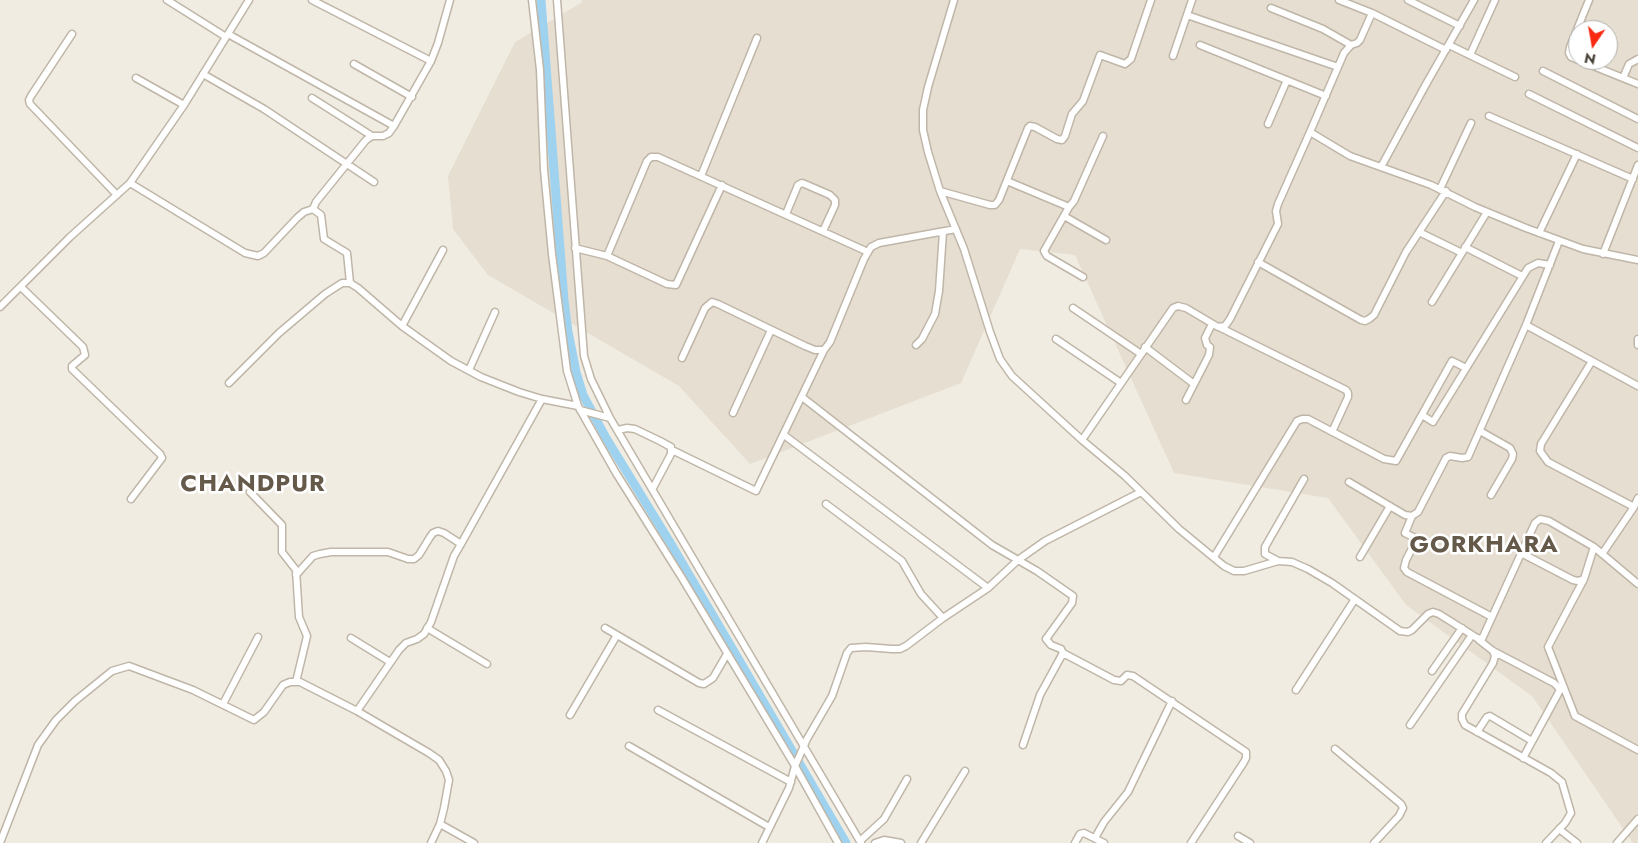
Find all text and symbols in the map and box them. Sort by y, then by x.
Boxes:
north arrow [1568,20,1618,70]
text: N [1583,48,1598,70]
district label: CHANDPUR [179,471,327,499]
district label: GORKHARA [1408,532,1560,560]

